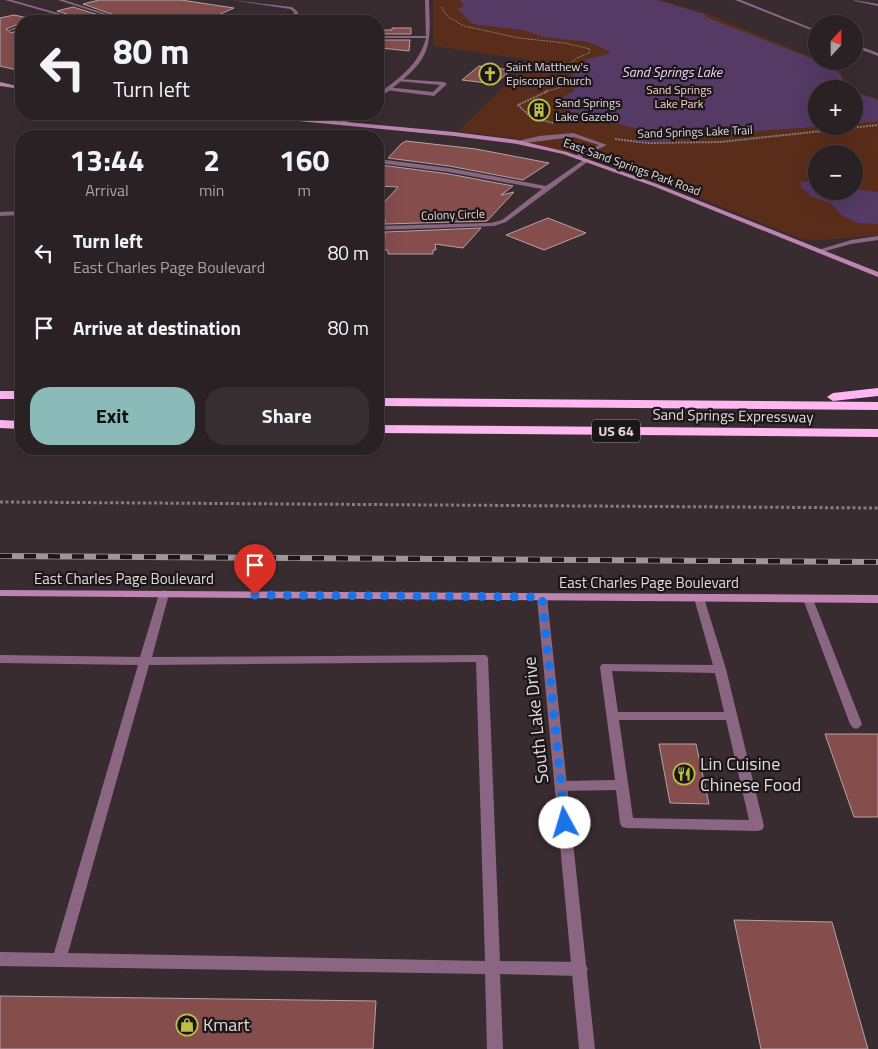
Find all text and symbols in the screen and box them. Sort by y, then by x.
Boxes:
north arrow [808,15,862,70]
map controls [808,15,863,200]
text: 80 m [113,24,189,78]
icon: left [30,35,95,100]
place label: Saint Matthew's Episcopal Church [506,57,591,90]
water label: Sand Springs Lake [622,61,724,82]
church icon: Saint Matthew's Episcopal Church [478,62,502,86]
text: Turn left [113,72,190,106]
park label: Sand Springs Lake Park [646,80,712,113]
button: + [808,80,863,135]
place label: Sand Springs Lake Gazebo [555,93,621,126]
building icon: Sand Springs Lake Gazebo [527,98,551,122]
street label: Sand Springs Lake Trail [637,120,753,143]
street label: East Sand Springs Park Road [561,133,704,200]
text: 13:44 [70,137,144,183]
text: 2 [203,137,220,183]
text: 160 [279,137,329,183]
button: − [808,145,863,200]
text: Arrival [85,178,129,202]
text: min [199,178,224,202]
text: m [298,178,311,202]
street label: Colony Circle [421,204,485,225]
text: Turn left [73,226,143,255]
text: 80 m [328,238,369,267]
icon: left [30,239,58,267]
text: East Charles Page Boulevard [73,255,265,279]
text: Arrive at destination [73,313,241,342]
text: 80 m [328,313,369,342]
icon: arrive [30,314,58,342]
button: Exit [30,387,195,445]
button: Share [205,387,369,445]
street label: Sand Springs Expressway [652,403,814,428]
road number: US 64 [592,420,640,442]
pin [234,544,276,595]
icon: arrive [241,551,269,579]
street label: East Charles Page Boulevard [34,567,214,590]
street label: East Charles Page Boulevard [559,571,739,594]
street label: South Lake Drive [515,655,556,785]
place label: Lin Cuisine Chinese Food [700,750,801,798]
restaurant icon: Lin Cuisine Chinese Food [672,762,696,786]
position arrow [538,796,590,848]
place label: Kmart [203,1011,250,1038]
shop icon: Kmart [175,1013,199,1037]

